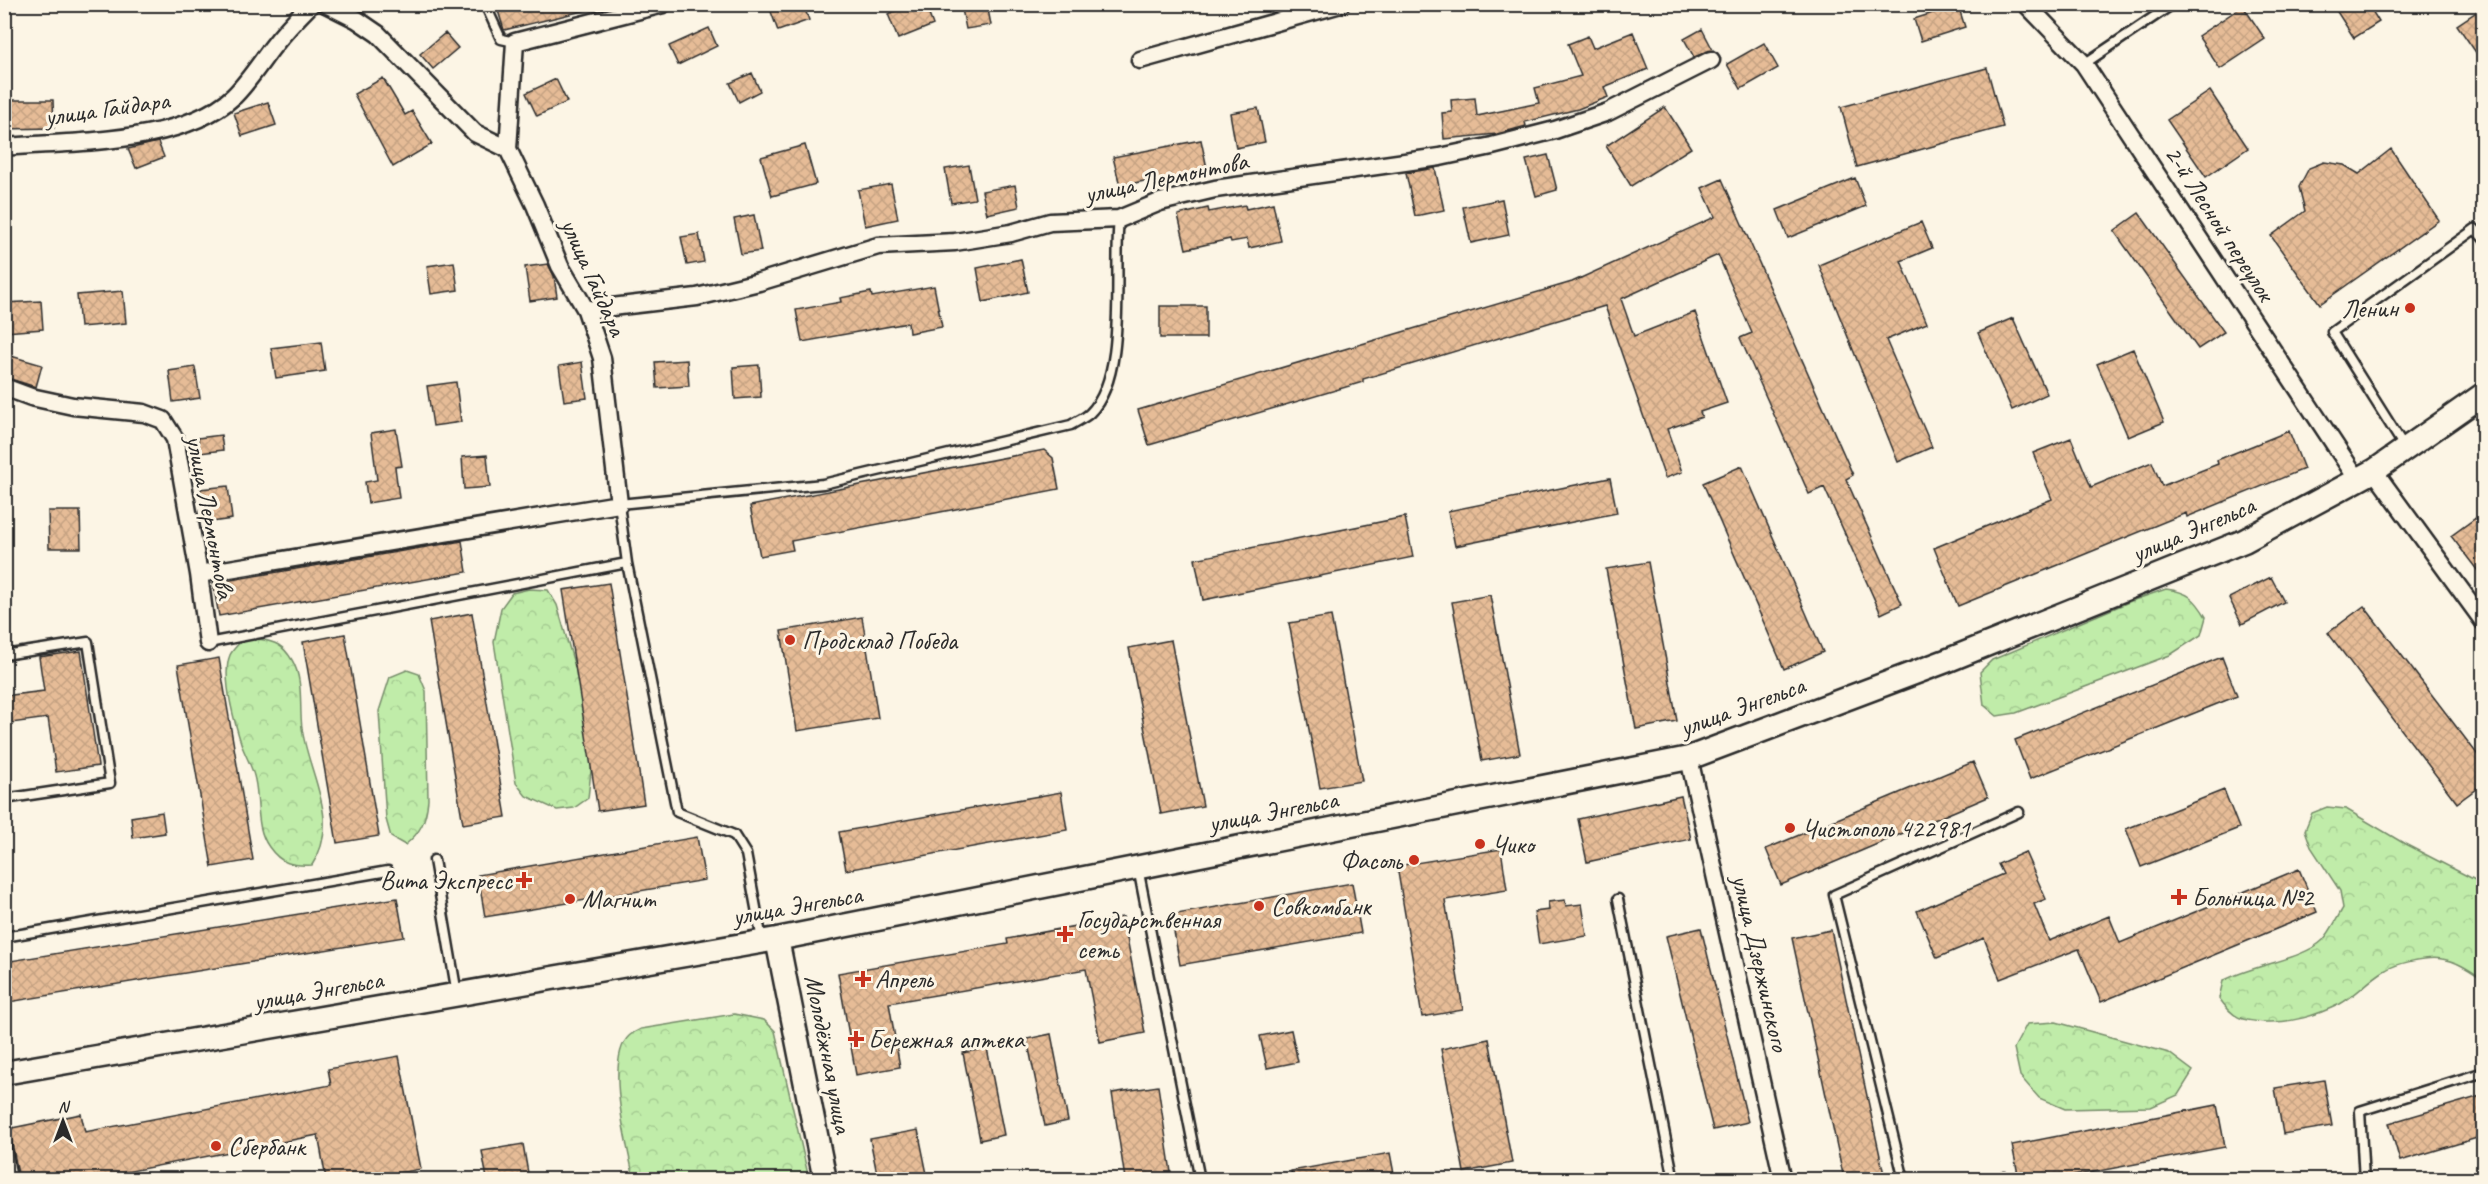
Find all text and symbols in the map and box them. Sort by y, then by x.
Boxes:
street label: улица Гайдара [41,83,173,134]
street label: 2-й Лесной переулок [2157,139,2283,309]
street label: улица Лермонтова [1080,144,1252,211]
street label: улица Гайдара [552,211,635,343]
place label: Ленин [2342,292,2400,325]
marker: Ленин [2403,301,2417,315]
street label: улица Лермонтова [178,431,243,603]
street label: улица Энгельса [2125,488,2261,571]
place label: Продсклад Победа [802,624,959,657]
marker: Продсклад Победа [783,633,797,647]
street label: улица Энгельса [1673,668,1811,745]
street label: улица Энгельса [1204,783,1342,841]
place label: Чистополь 422981 [1802,812,1971,845]
marker: Чистополь 422981 [1783,821,1797,835]
place label: Чико [1492,828,1537,861]
marker: Чико [1473,837,1487,851]
place label: Фасоль [1340,844,1404,877]
marker: Фасоль [1407,853,1421,867]
place label: Вита Экспресс [380,864,514,897]
street label: улица Дзержинского [1724,870,1797,1056]
marker: Вита Экспресс [517,873,531,887]
street label: улица Энгельса [728,878,866,933]
place label: Больница №2 [2192,881,2316,914]
place label: Магнит [582,883,657,916]
marker: Больница №2 [2170,888,2188,906]
place label: Совкомбанк [1271,890,1372,923]
marker: Магнит [563,892,577,906]
marker: Совкомбанк [1252,899,1266,913]
place label: Государственная сеть [1077,903,1222,966]
marker: Государственная сеть [1058,927,1072,941]
street label: улица Энгельса [249,963,387,1018]
place label: Апрель [875,963,935,996]
street label: Молодёжная улица [797,972,860,1138]
marker: Апрель [856,972,870,986]
place label: Бережная аптека [868,1023,1026,1056]
marker: Бережная аптека [849,1032,863,1046]
north arrow [33,1091,93,1151]
text: N [58,1097,71,1117]
place label: Сбербанк [228,1130,308,1163]
marker: Сбербанк [209,1139,223,1153]

